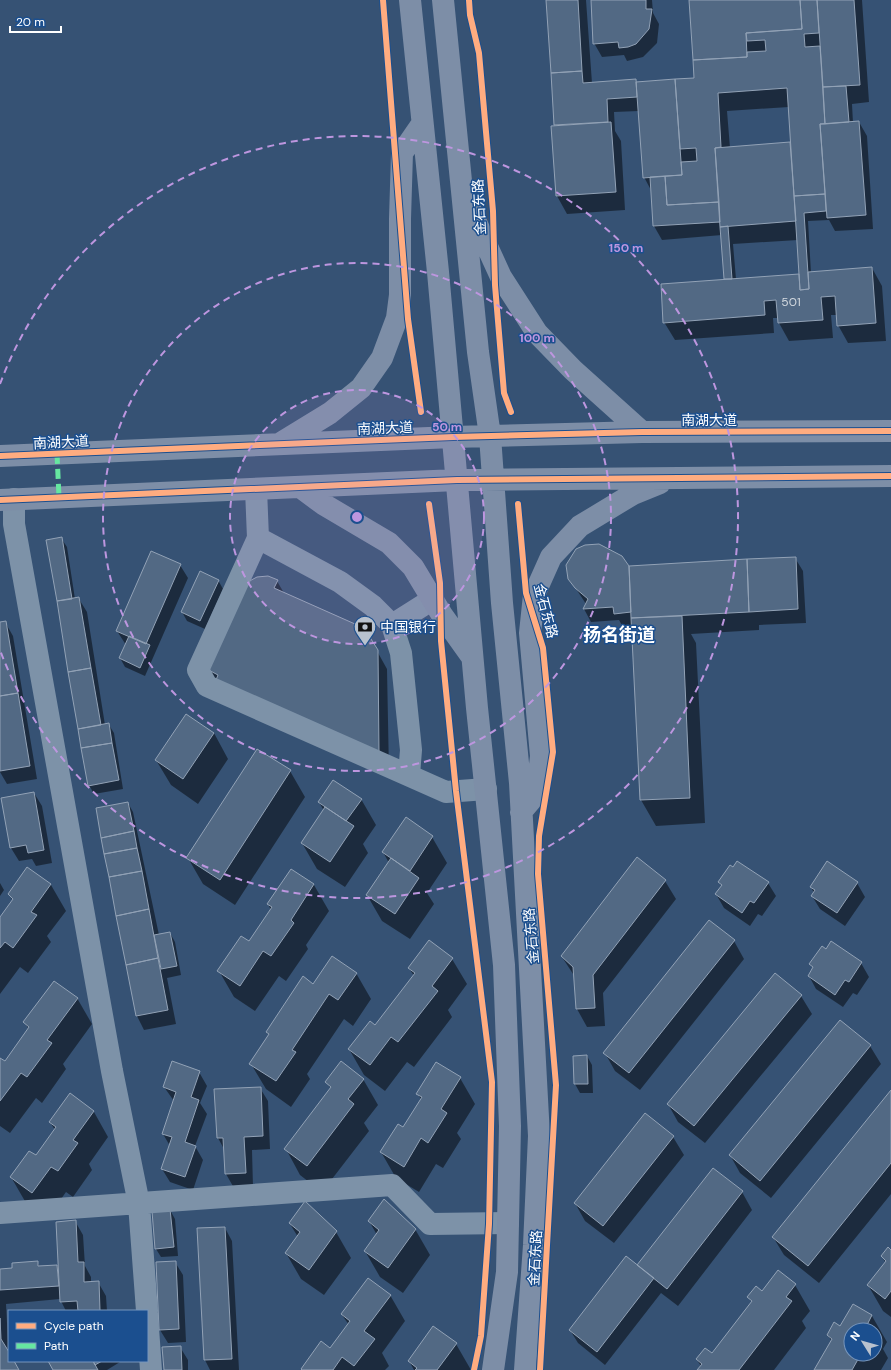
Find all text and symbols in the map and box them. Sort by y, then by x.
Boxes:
scale bar [10,8,61,34]
text: 20 m [16,14,45,30]
street label: 金石东路 [469,179,489,235]
text: 150 m [609,240,643,256]
house number: 501 [781,294,801,310]
text: 100 m [519,330,555,346]
street label: 南湖大道 [681,411,737,429]
street label: 南湖大道 [357,418,413,438]
text: 50 m [432,419,462,435]
street label: 南湖大道 [33,432,89,452]
centre of rings [350,510,364,524]
street label: 金石东路 [530,582,562,640]
bank icon: 中国银行 [352,614,378,647]
place label: 中国银行 [380,618,436,636]
district label: 扬名街道 [583,623,655,647]
street label: 金石东路 [520,907,542,965]
street label: 金石东路 [525,1230,545,1286]
legend [8,1310,148,1362]
text: Cycle path [44,1318,104,1334]
north arrow [843,1322,883,1362]
text: N [847,1329,863,1343]
text: Path [44,1338,69,1354]

